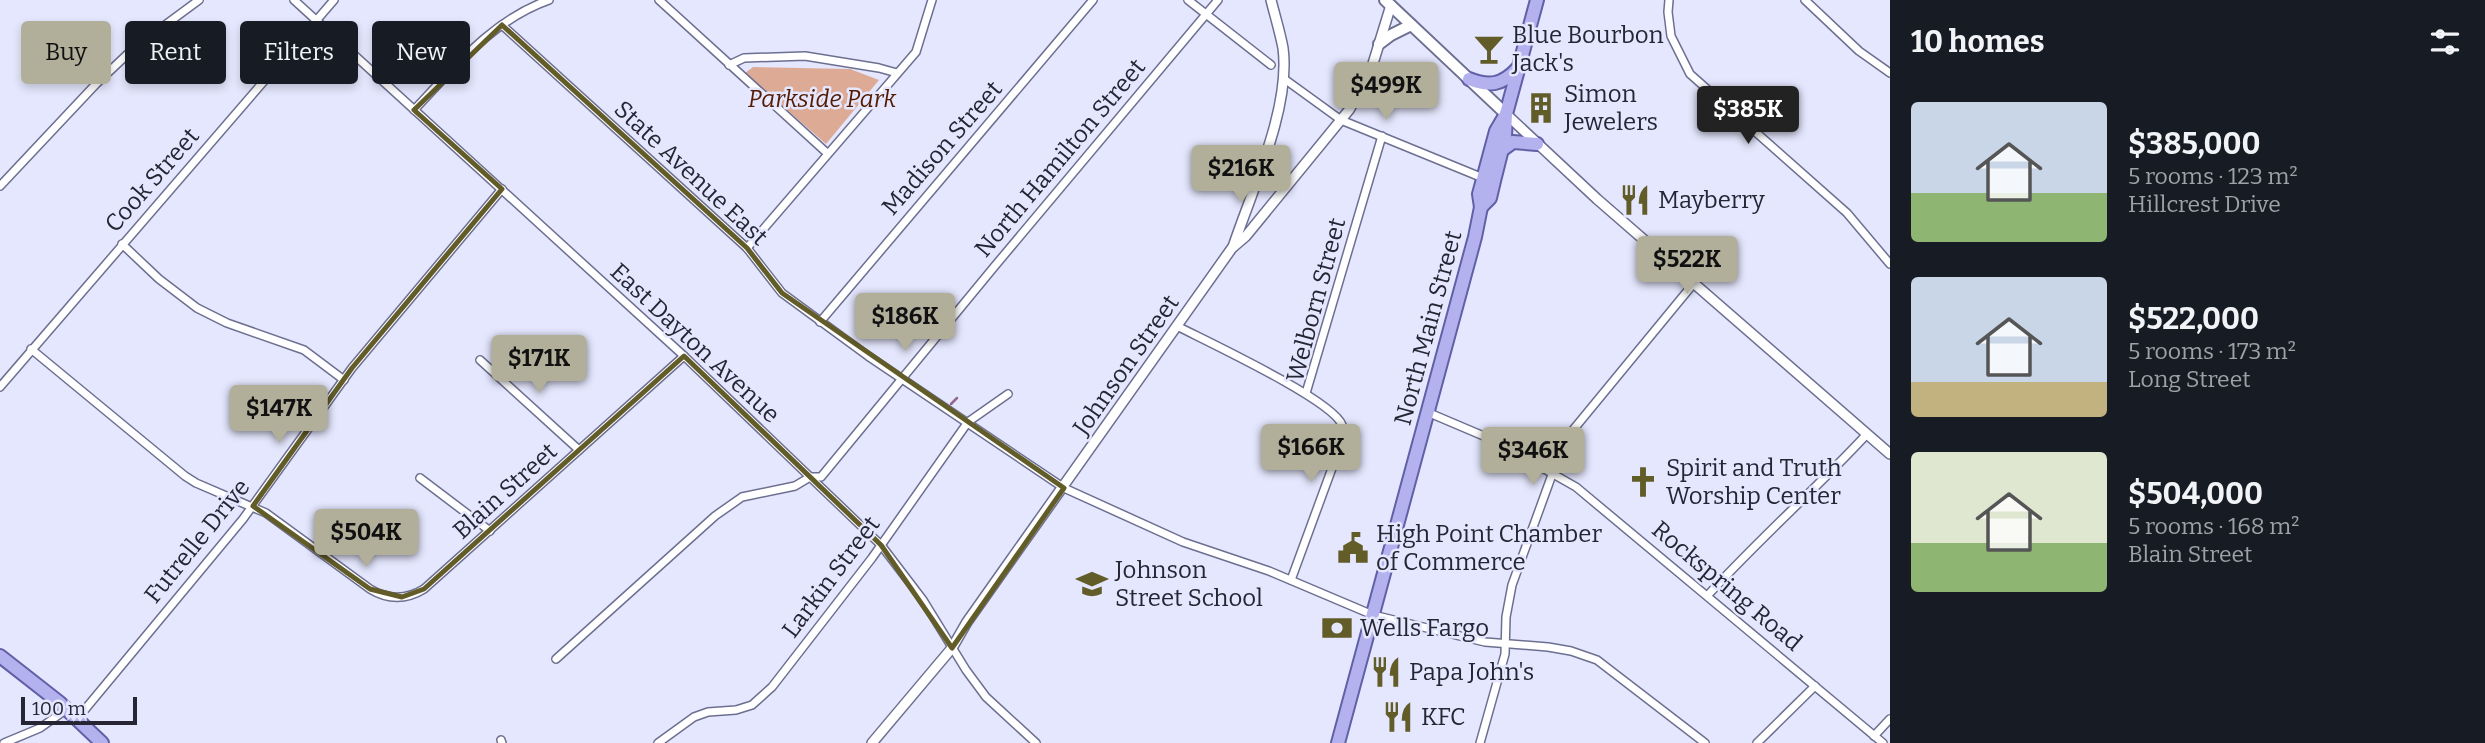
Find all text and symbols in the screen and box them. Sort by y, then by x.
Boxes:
chip: Buy [21,21,111,84]
chip: Rent [125,21,226,84]
chip: Filters [240,21,358,84]
chip: New [372,21,470,84]
place label: Blue Bourbon Jack's [1511,21,1664,77]
icon: filters [2426,23,2464,61]
text: 10 homes [1911,24,2045,60]
bar icon: Blue Bourbon Jack's [1472,32,1506,66]
street label: North Hamilton Street [969,53,1151,263]
pin: $499K [1337,62,1435,122]
text: $499K [1350,71,1422,99]
street label: Madison Street [876,75,1008,221]
place label: Simon Jewelers [1563,80,1658,136]
park label: Parkside Park [748,85,897,113]
pin: $385K [1699,86,1797,146]
building icon: Simon Jewelers [1524,91,1558,125]
street label: State Avenue East [609,95,773,251]
text: $385K [1713,95,1783,123]
street label: Cook Street [99,122,205,238]
text: $385,000 [2128,126,2261,162]
icon: home [1967,130,2051,214]
pin: $216K [1192,146,1290,205]
text: $216K [1208,154,1274,182]
text: 5 rooms · 123 m² [2128,162,2298,190]
restaurant icon: Mayberry [1618,183,1652,217]
place label: Mayberry [1658,186,1765,214]
text: Hillcrest Drive [2128,190,2281,218]
street label: Welborn Street [1281,215,1351,385]
street label: North Main Street [1389,227,1468,428]
pin: $522K [1638,236,1736,296]
text: $522K [1653,245,1721,273]
street label: East Dayton Avenue [605,257,785,429]
street label: Johnson Street [1067,289,1185,441]
pin: $186K [856,294,954,353]
text: $522,000 [2128,301,2259,337]
text: $186K [871,302,939,330]
icon: home [1967,305,2051,389]
pin: $171K [490,336,588,395]
text: 5 rooms · 173 m² [2128,337,2296,365]
text: $171K [508,344,570,372]
text: Long Street [2128,365,2251,393]
pin: $147K [230,386,328,445]
text: $147K [246,394,312,422]
pin: $166K [1262,424,1360,484]
pin: $346K [1484,428,1582,487]
text: $166K [1277,433,1345,461]
text: $346K [1497,436,1569,464]
street label: Blain Street [447,437,563,545]
place label: Spirit and Truth Worship Center [1666,454,1842,510]
church icon: Spirit and Truth Worship Center [1626,465,1660,499]
street label: Futrelle Drive [139,474,255,608]
text: $504,000 [2128,476,2263,512]
icon: home [1967,480,2051,564]
pin: $504K [317,510,415,569]
street label: Larkin Street [776,511,886,643]
text: 5 rooms · 168 m² [2128,512,2299,540]
street label: Rockspring Road [1646,515,1808,657]
text: $504K [330,518,402,546]
place label: High Point Chamber of Commerce [1376,520,1602,576]
public building icon: High Point Chamber of Commerce [1336,531,1370,565]
text: Blain Street [2128,540,2252,568]
place label: Johnson Street School [1114,556,1263,612]
school or university icon: Johnson Street School [1075,567,1109,601]
bank icon: Wells Fargo [1320,611,1354,645]
place label: Wells Fargo [1360,614,1489,642]
restaurant icon: Papa John's [1369,655,1403,689]
place label: Papa John's [1409,658,1534,686]
scale bar [21,694,136,726]
text: 100 m [32,697,86,720]
restaurant icon: KFC [1381,700,1415,734]
place label: KFC [1421,703,1466,731]

